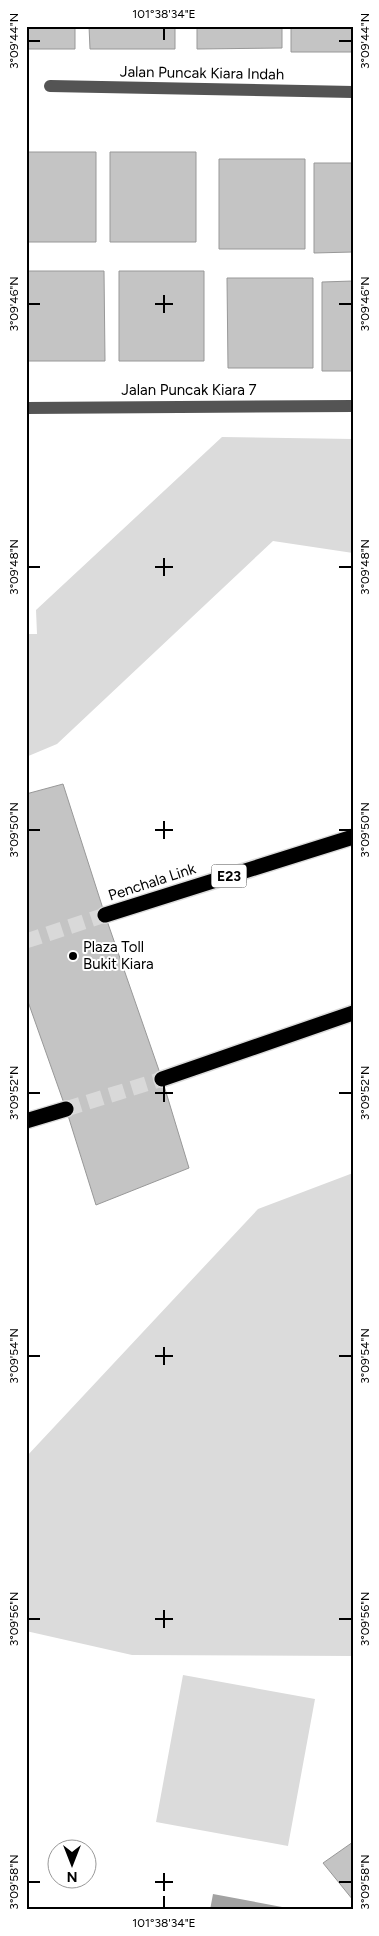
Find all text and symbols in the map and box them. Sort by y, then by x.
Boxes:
text: 101°38'34"E [132,7,196,21]
text: 3°09'44"N [7,13,21,69]
text: 3°09'44"N [358,13,372,69]
street label: Jalan Puncak Kiara Indah [120,63,284,83]
text: 3°09'46"N [7,276,21,332]
text: 3°09'46"N [358,276,372,332]
street label: Jalan Puncak Kiara 7 [121,381,257,399]
text: 3°09'48"N [7,539,21,595]
text: 3°09'48"N [358,539,372,595]
text: 3°09'50"N [7,802,21,858]
text: 3°09'50"N [358,802,372,858]
street label: Penchala Link [106,859,199,905]
road number: E23 [212,864,246,888]
place label: Plaza Toll Bukit Kiara [83,938,154,973]
marker: Plaza Toll Bukit Kiara [67,950,79,962]
text: 3°09'52"N [7,1066,21,1120]
text: 3°09'52"N [358,1066,372,1120]
text: 3°09'54"N [7,1328,21,1384]
text: 3°09'54"N [358,1328,372,1384]
text: 3°09'56"N [7,1592,21,1646]
text: 3°09'56"N [358,1592,372,1646]
north arrow [48,1838,98,1888]
text: 3°09'58"N [7,1854,21,1910]
text: 3°09'58"N [358,1854,372,1910]
text: N [67,1868,77,1885]
text: 101°38'34"E [132,1916,196,1930]

